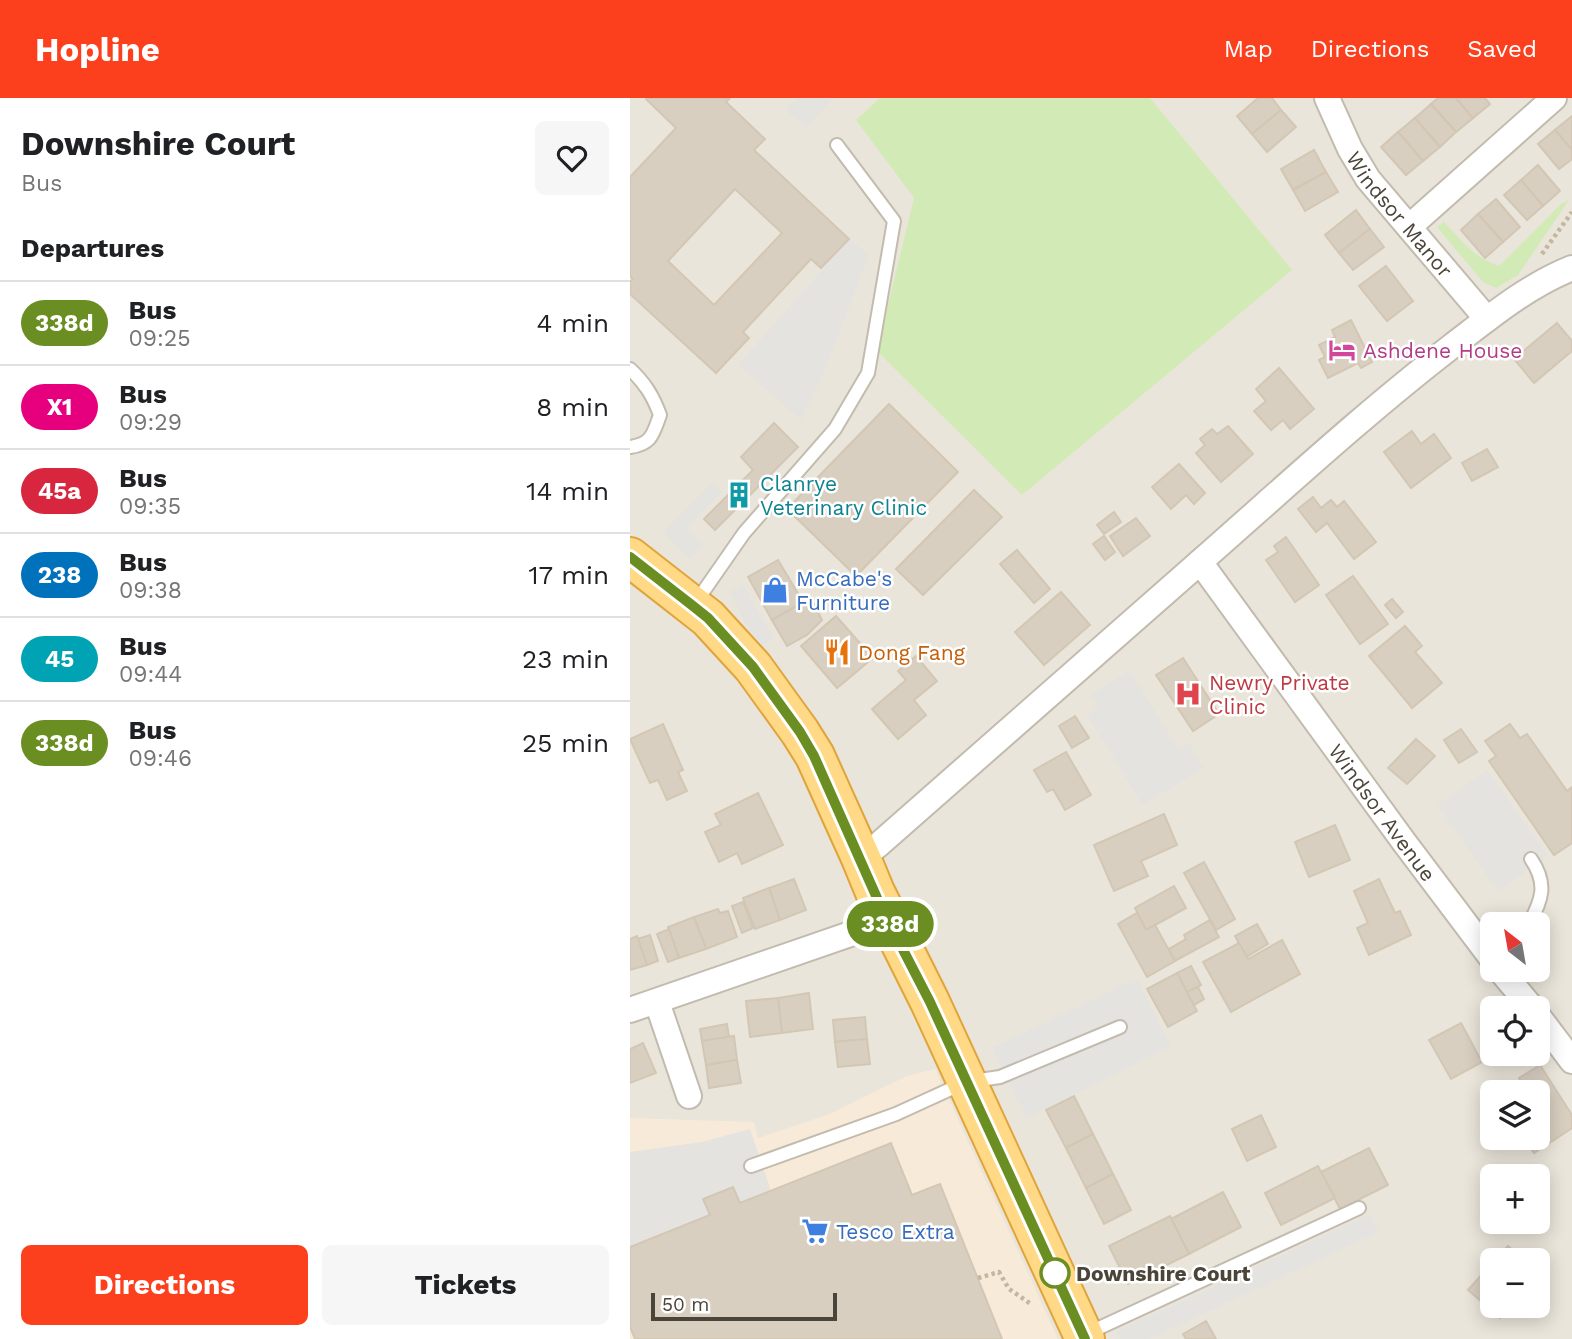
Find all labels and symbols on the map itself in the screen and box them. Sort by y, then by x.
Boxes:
street label: Windsor Manor [1342,147,1458,282]
hotel icon: Ashdene House [1327,335,1357,365]
place label: Ashdene House [1363,338,1522,363]
place label: Clanrye Veterinary Clinic [760,471,927,520]
building icon: Clanrye Veterinary Clinic [724,480,754,510]
place label: McCabe's Furniture [796,566,892,615]
shop icon: McCabe's Furniture [760,575,790,605]
restaurant icon: Dong Fang [822,637,852,667]
place label: Dong Fang [858,640,966,665]
place label: Newry Private Clinic [1209,670,1350,719]
hospital icon: Newry Private Clinic [1173,679,1203,709]
street label: Windsor Avenue [1324,739,1441,886]
line badge: 338d [841,901,939,947]
north arrow [1480,912,1550,982]
supermarket icon: Tesco Extra [800,1216,830,1246]
place label: Tesco Extra [836,1219,955,1244]
marker: Downshire Court [1040,1258,1070,1288]
place label: Downshire Court [1076,1261,1251,1286]
scale bar [651,1290,836,1322]

